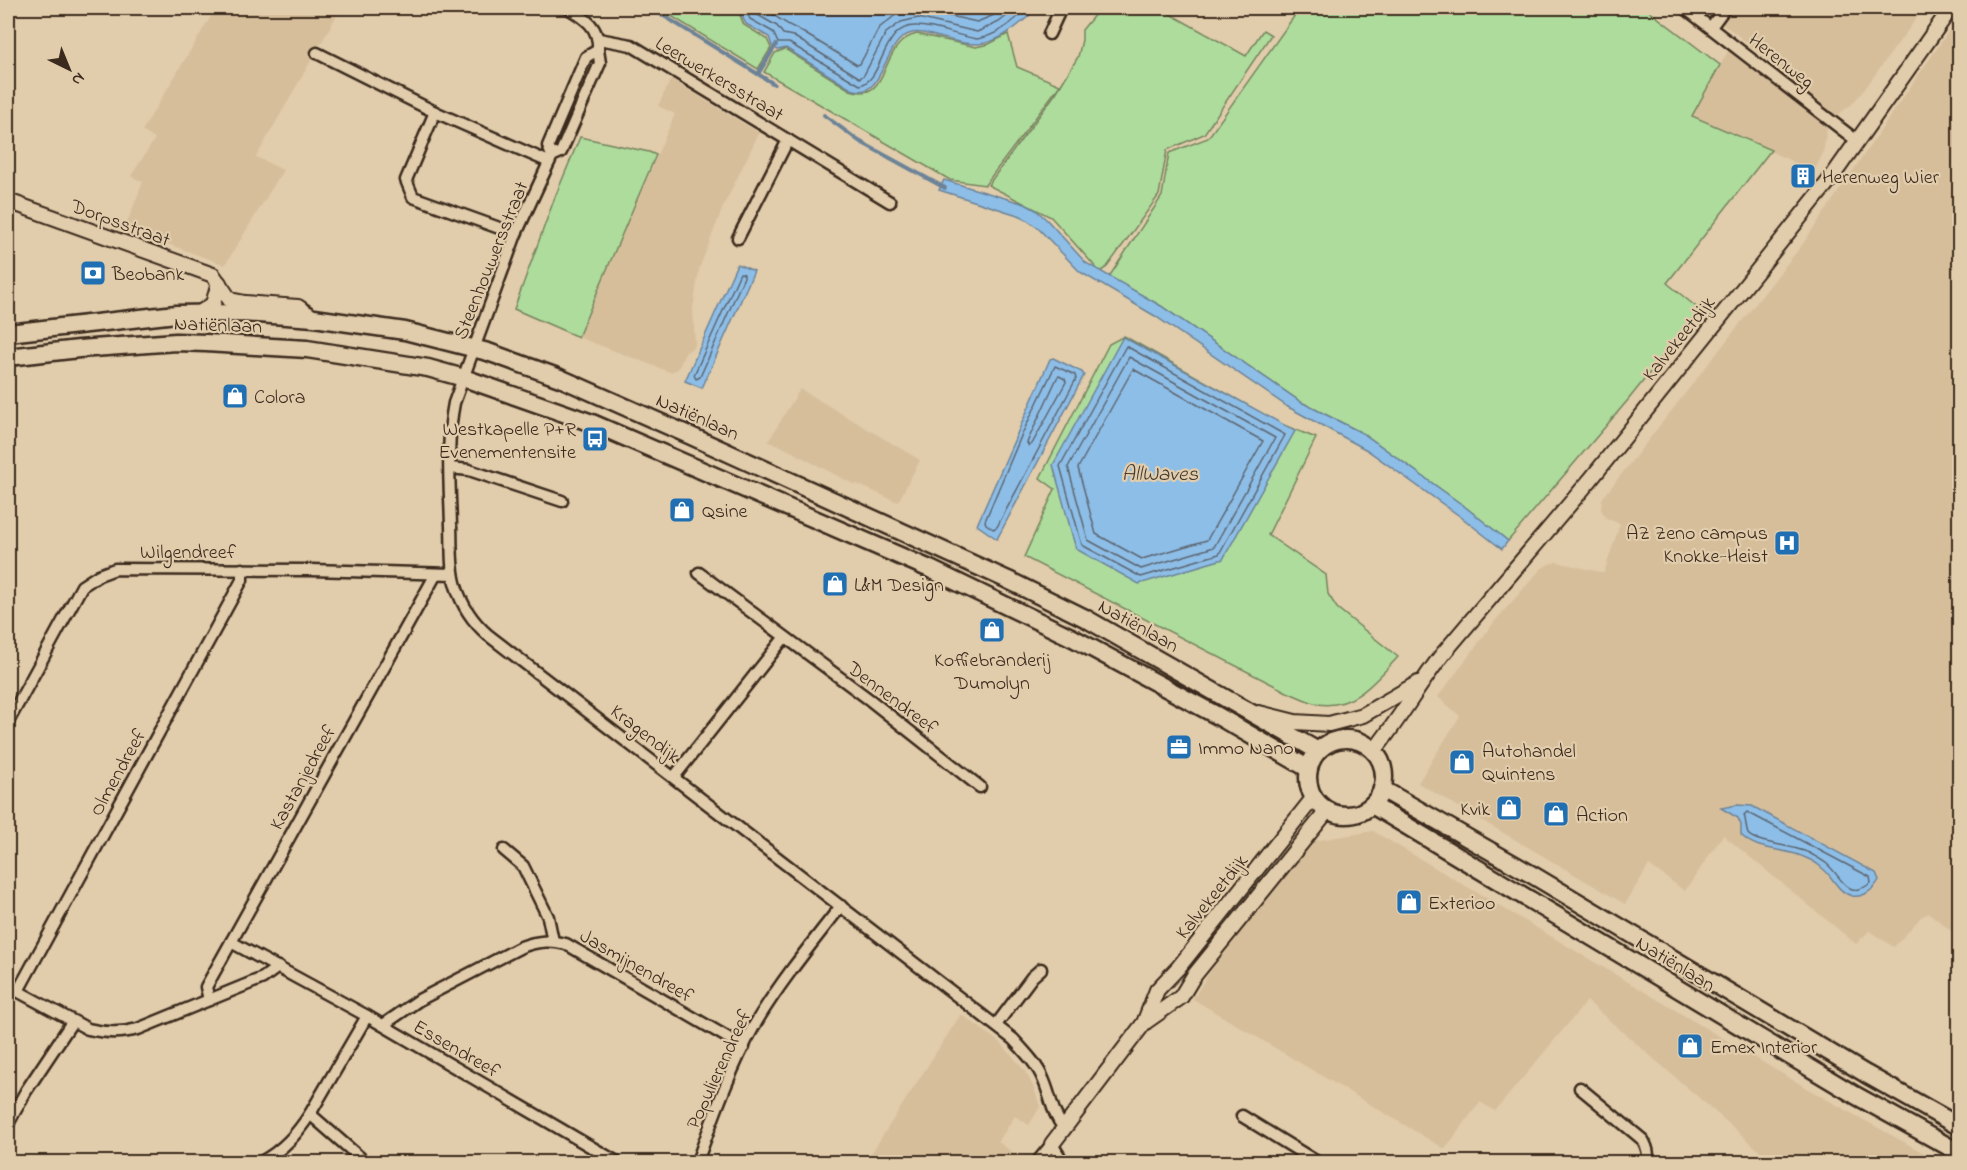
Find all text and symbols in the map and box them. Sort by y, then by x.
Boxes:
street label: Herenweg [1741,27,1820,98]
street label: Leerwerkersstraat [649,30,789,130]
north arrow [39,39,99,99]
text: N [66,66,90,91]
building icon: Herenweg Wier [1788,161,1818,191]
place label: Herenweg Wier [1822,164,1940,194]
street label: Steenhouwersstraat [447,177,537,344]
street label: Dorpsstraat [65,193,174,256]
bank icon: Beobank [78,258,108,288]
place label: Beobank [111,261,184,290]
street label: Kalvekeetdijk [1637,291,1724,388]
street label: Natiënlaan [173,310,263,343]
shop icon: Colora [220,381,250,411]
place label: Colora [254,384,306,413]
street label: Natiënlaan [651,387,743,450]
place label: Westkapelle P+R Evenementensite [438,416,577,468]
bus stop icon: Westkapelle P+R Evenementensite [580,424,610,454]
water label: AllWaves [1122,460,1199,490]
shop icon: Qsine [667,495,697,525]
place label: Qsine [702,498,747,527]
place label: AZ Zeno campus Knokke-Heist [1626,520,1768,572]
hospital icon: AZ Zeno campus Knokke-Heist [1772,528,1802,558]
street label: Wilgendreef [140,539,237,569]
shop icon: L&M Design [820,569,850,599]
place label: L&M Design [854,572,944,602]
street label: Natiënlaan [1092,593,1184,661]
shop icon: Koffiebranderij Dumolyn [977,615,1007,645]
place label: Koffiebranderij Dumolyn [934,647,1051,699]
street label: Dennendreef [839,655,943,743]
street label: Kragendijk [603,698,686,773]
street label: Kastanjedreef [263,720,345,836]
street label: Olmendreef [83,724,155,822]
office icon: Immo Nano [1164,732,1194,762]
place label: Immo Nano [1198,735,1294,764]
place label: Autohandel Quintens [1482,738,1576,790]
shop icon: Autohandel Quintens [1447,747,1477,777]
shop icon: Kvik [1494,793,1524,823]
place label: Kvik [1460,796,1490,825]
shop icon: Action [1541,799,1571,829]
place label: Action [1576,802,1628,831]
street label: Kalvekeetdijk [1170,849,1257,946]
shop icon: Exterioo [1394,887,1424,917]
place label: Exterioo [1428,890,1495,919]
street label: Jasmijnendreef [573,923,699,1012]
street label: Natiënlaan [1629,930,1720,1000]
street label: Populierendreef [680,1005,761,1134]
street label: Essendreef [407,1014,505,1087]
shop icon: Emex Interior [1675,1031,1705,1061]
place label: Emex Interior [1710,1034,1818,1063]

